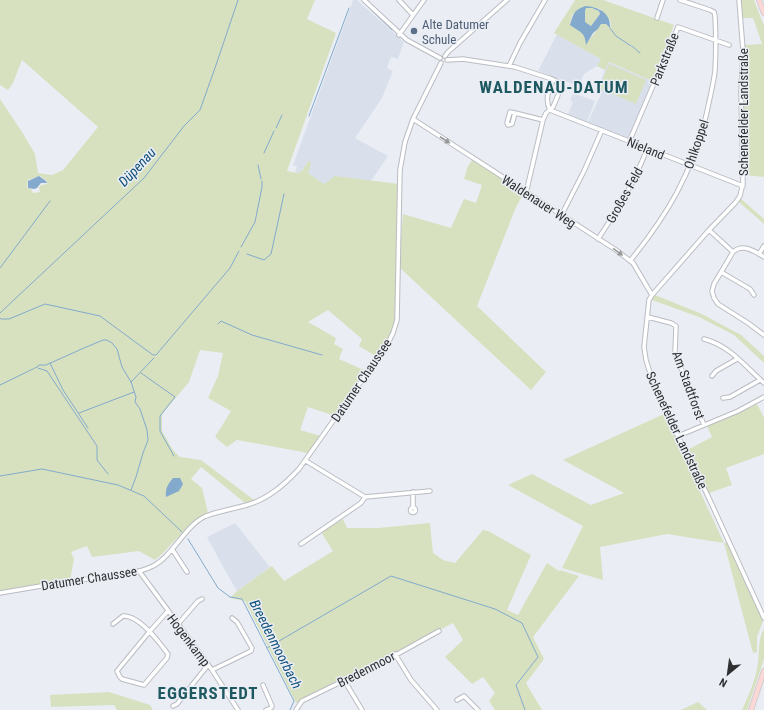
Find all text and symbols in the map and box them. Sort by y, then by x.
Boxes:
place label: Alte Datumer Schule [422,17,489,47]
marker: Alte Datumer Schule [409,26,419,36]
street label: Parkstraße [647,31,682,88]
street label: Schenefelder Landstraße [736,48,751,176]
district label: WALDENAU-DATUM [479,77,629,97]
street label: Ohlkoppel [681,117,712,171]
street label: Nieland [625,134,667,163]
one-way arrow [440,137,451,144]
water label: Düpenau [115,144,159,190]
street label: Großes Feld [603,165,646,226]
street label: Waldenauer Weg [499,172,579,231]
one-way arrow [613,248,623,256]
street label: Datumer Chaussee [328,336,395,425]
street label: Am Stadtforst [669,349,708,422]
street label: Schenefelder Landstraße [643,369,710,491]
street label: Datumer Chaussee [40,564,138,593]
water label: Breedenmoorbach [247,597,305,691]
street label: Hogenkamp [164,611,213,669]
street label: Bredenmoor [335,649,398,690]
north arrow [708,654,748,694]
text: N [717,675,729,690]
district label: EGGERSTEDT [158,683,258,703]

